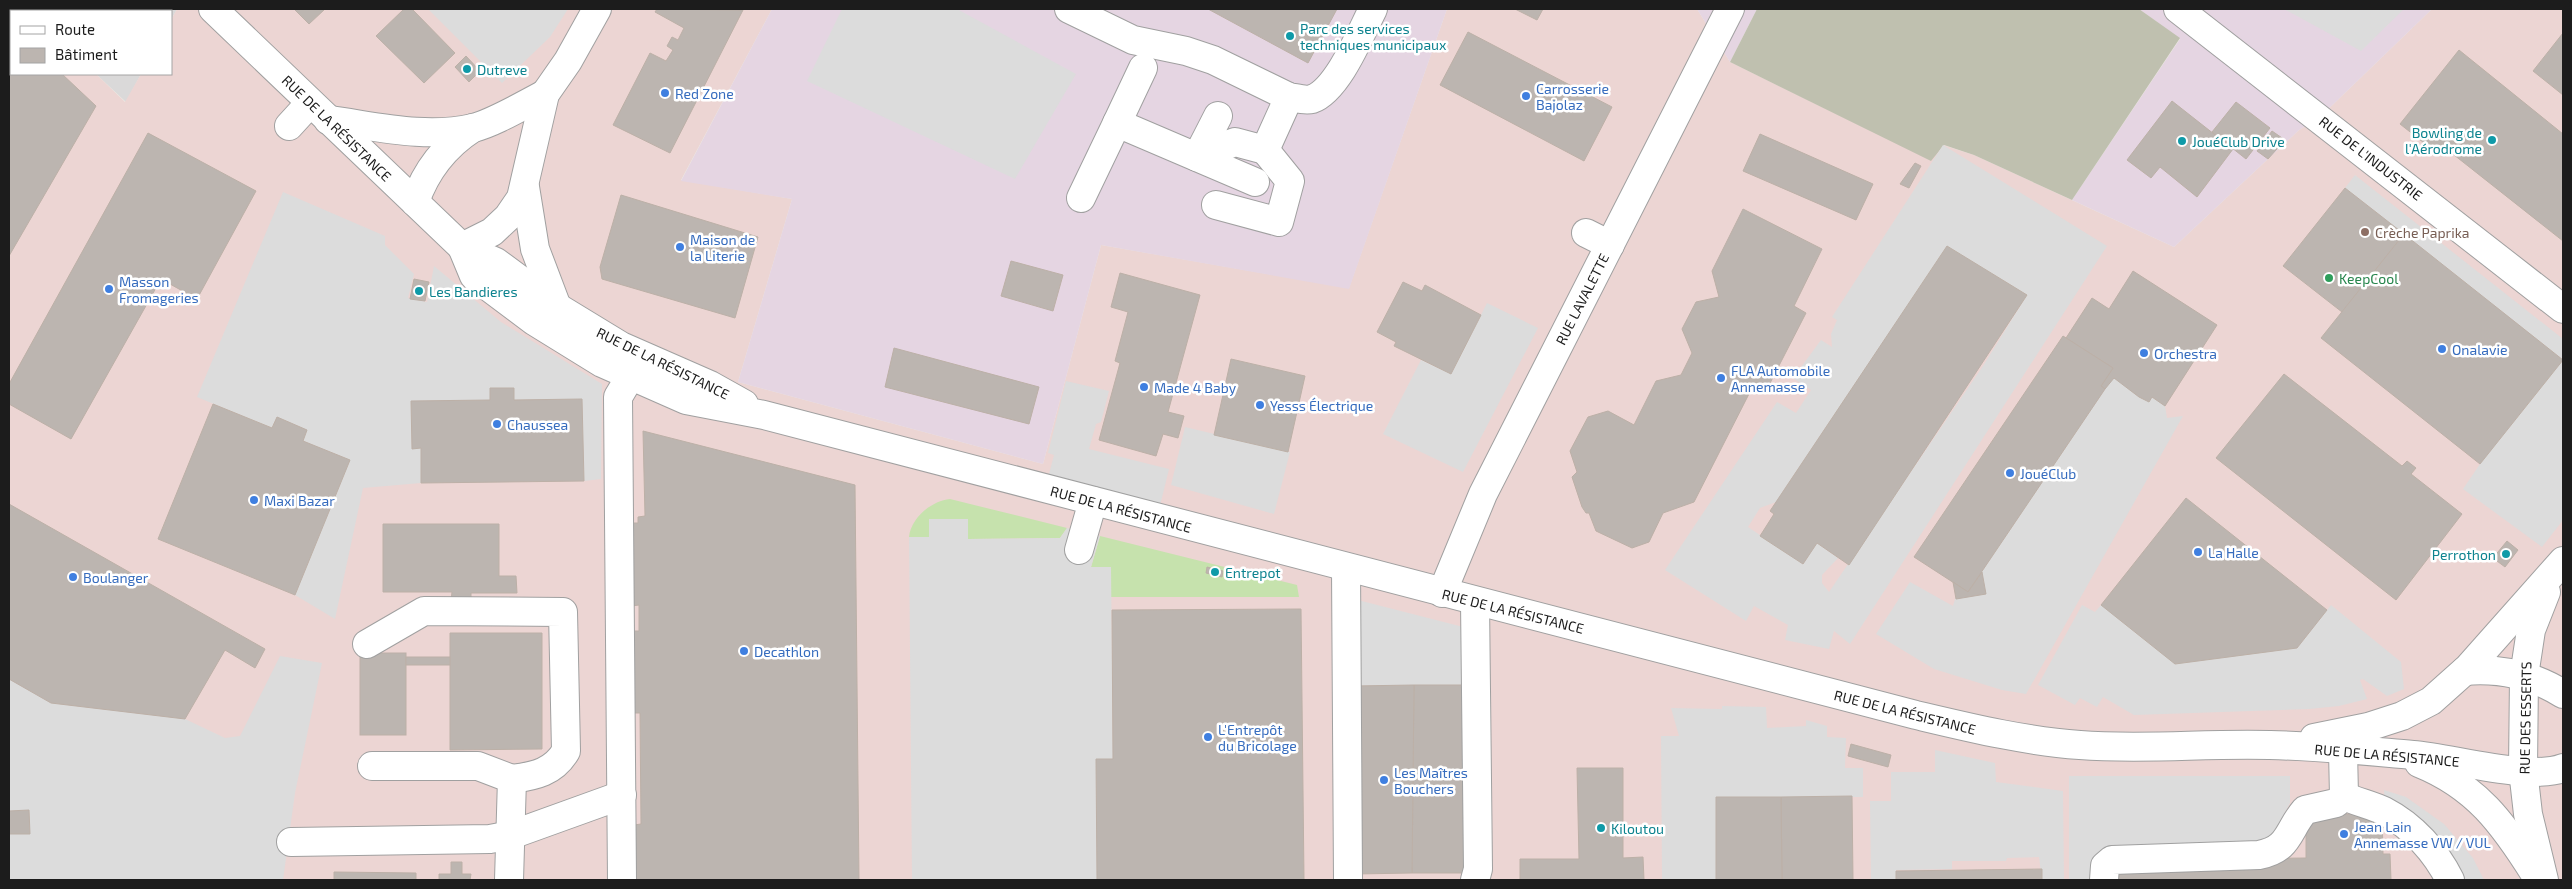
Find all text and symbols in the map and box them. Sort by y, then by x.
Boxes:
legend [10,10,172,75]
text: Route [55,20,95,38]
place label: Parc des services techniques municipaux [1300,20,1447,53]
marker: Parc des services techniques municipaux [1284,30,1296,42]
text: Bâtiment [55,45,118,63]
place label: Dutreve [477,61,527,78]
marker: Dutreve [461,63,473,75]
street label: RUE DE LA RÉSISTANCE [279,71,395,185]
place label: Carrosserie Bajolaz [1536,80,1609,113]
place label: Red Zone [675,85,734,102]
marker: Red Zone [659,87,671,99]
marker: Carrosserie Bajolaz [1520,90,1532,102]
street label: RUE DE L'INDUSTRIE [2316,112,2426,204]
place label: Bowling de l'Aérodrome [2405,124,2482,157]
place label: JouéClub Drive [2192,133,2285,150]
marker: Bowling de l'Aérodrome [2486,134,2498,146]
marker: JouéClub Drive [2176,135,2188,147]
place label: Crèche Paprika [2375,224,2469,241]
marker: Crèche Paprika [2359,226,2371,238]
place label: Maison de la Literie [690,231,755,264]
marker: Maison de la Literie [674,241,686,253]
street label: RUE LAVALETTE [1552,250,1612,348]
place label: KeepCool [2339,270,2399,287]
marker: KeepCool [2323,272,2335,284]
place label: Masson Fromageries [119,273,199,306]
marker: Masson Fromageries [103,283,115,295]
place label: Les Bandieres [429,283,518,300]
marker: Les Bandieres [413,285,425,297]
street label: RUE DE LA RÉSISTANCE [594,323,732,403]
place label: Onalavie [2452,341,2507,358]
marker: Onalavie [2436,343,2448,355]
place label: Orchestra [2154,345,2217,362]
marker: Orchestra [2138,347,2150,359]
place label: FLA Automobile Annemasse [1731,362,1830,395]
marker: FLA Automobile Annemasse [1715,372,1727,384]
place label: Made 4 Baby [1154,379,1237,396]
marker: Made 4 Baby [1138,381,1150,393]
place label: Yesss Électrique [1270,397,1373,414]
marker: Yesss Électrique [1254,399,1266,411]
place label: Chaussea [507,416,568,433]
marker: Chaussea [491,418,503,430]
place label: JouéClub [2020,465,2076,482]
marker: JouéClub [2004,467,2016,479]
street label: RUE DE LA RÉSISTANCE [1049,482,1194,536]
place label: Maxi Bazar [264,492,335,509]
marker: Maxi Bazar [248,494,260,506]
place label: La Halle [2208,544,2259,561]
marker: La Halle [2192,546,2204,558]
place label: Perrothon [2432,546,2496,563]
marker: Perrothon [2500,548,2512,560]
place label: Entrepot [1225,564,1281,581]
marker: Entrepot [1209,566,1221,578]
place label: Boulanger [83,569,149,586]
marker: Boulanger [67,571,79,583]
street label: RUE DE LA RÉSISTANCE [1440,585,1586,637]
place label: Decathlon [754,643,819,660]
marker: Decathlon [738,645,750,657]
street label: RUE DES ESSERTS [2516,661,2534,775]
street label: RUE DE LA RÉSISTANCE [1832,686,1978,738]
place label: L'Entrepôt du Bricolage [1218,721,1297,754]
marker: L'Entrepôt du Bricolage [1202,731,1214,743]
street label: RUE DE LA RÉSISTANCE [2314,740,2460,770]
place label: Les Maîtres Bouchers [1394,764,1468,797]
marker: Les Maîtres Bouchers [1378,774,1390,786]
place label: Jean Lain Annemasse VW / VUL [2354,818,2491,851]
place label: Kiloutou [1611,820,1664,837]
marker: Kiloutou [1595,822,1607,834]
marker: Jean Lain Annemasse VW / VUL [2338,828,2350,840]

